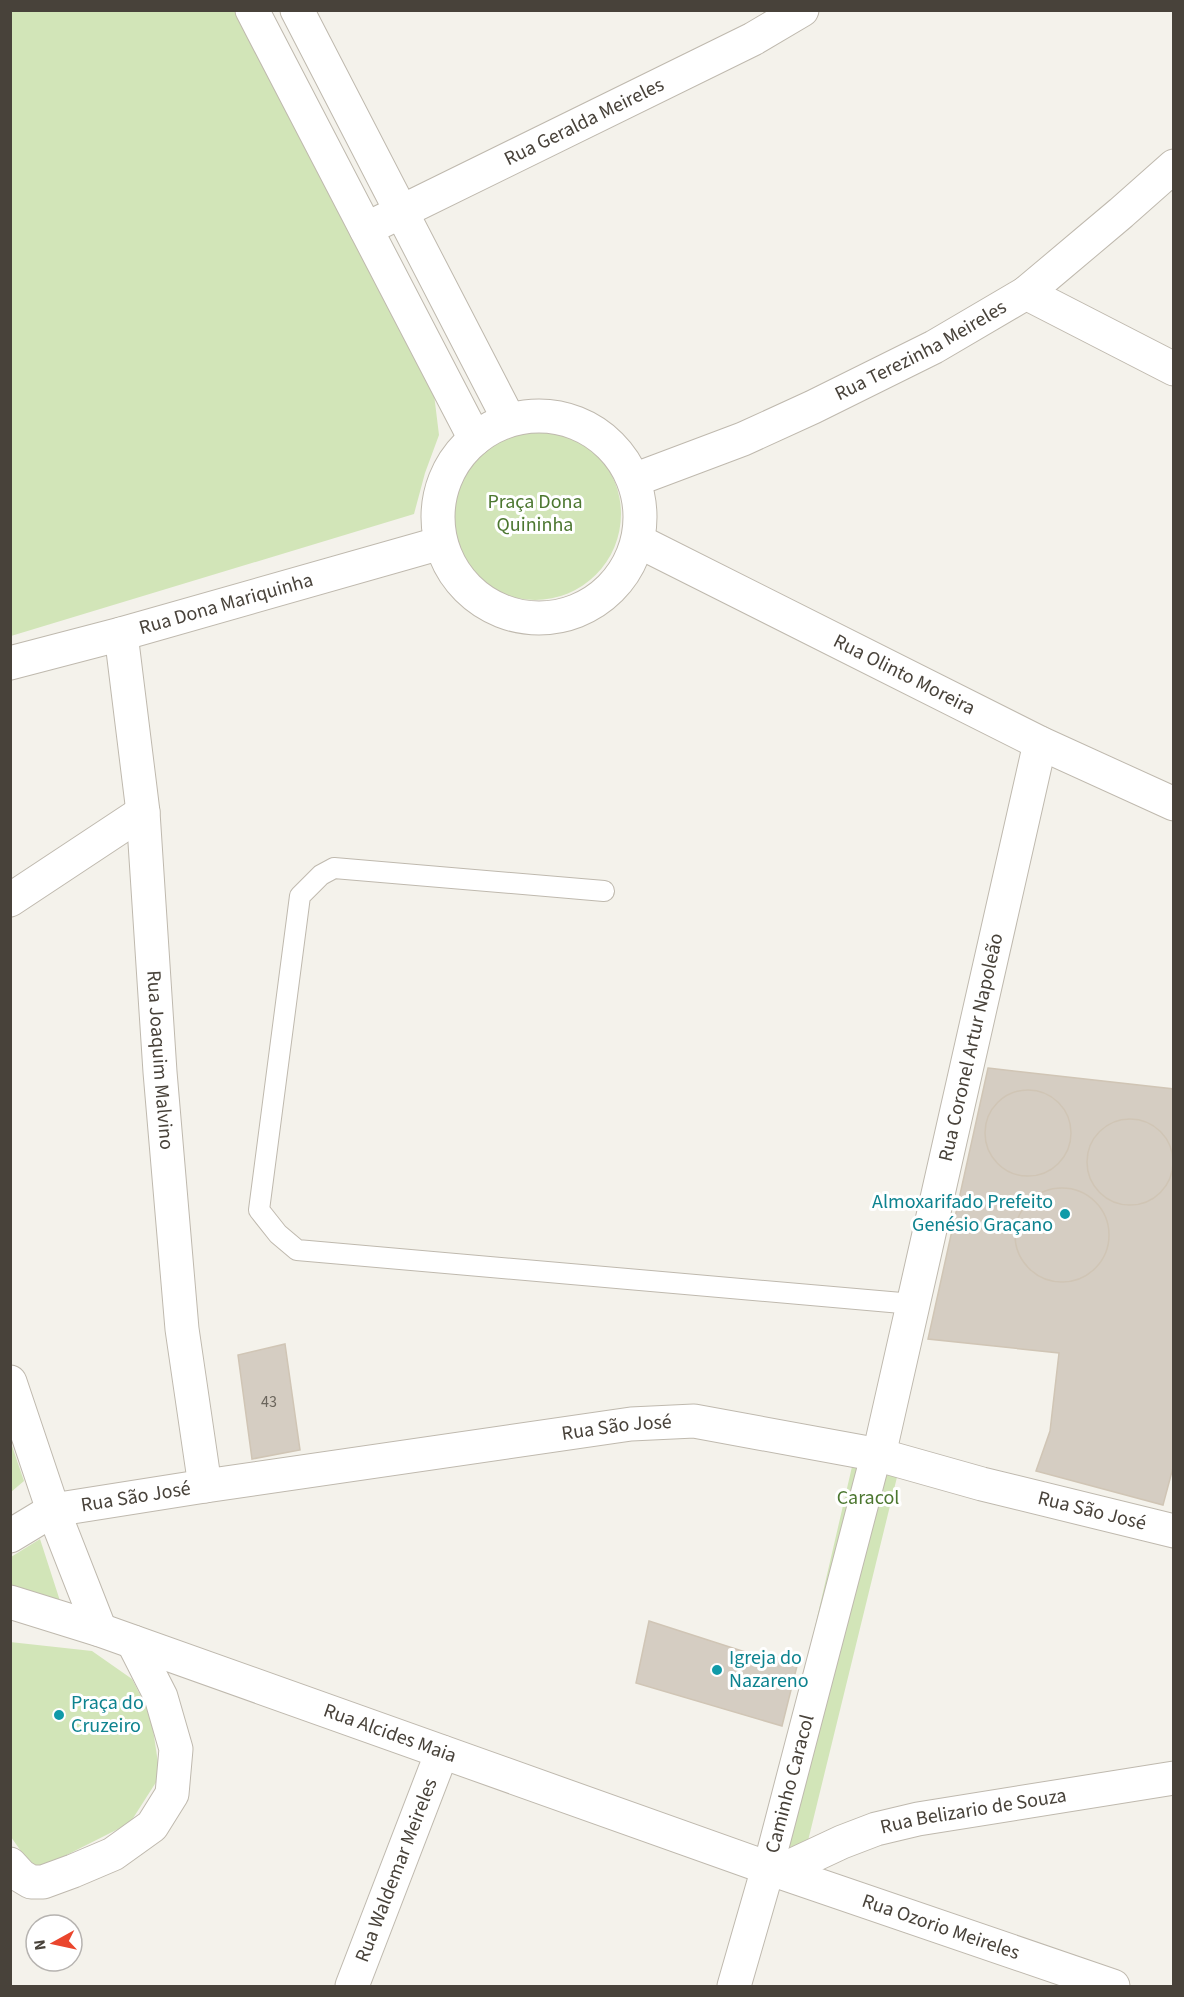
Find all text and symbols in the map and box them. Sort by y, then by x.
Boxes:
street label: Rua Geralda Meireles [499,71,669,173]
street label: Rua Terezinha Meireles [830,293,1012,408]
park label: Praça Dona Quininha [487,488,583,539]
street label: Rua Dona Mariquinha [136,566,316,642]
street label: Rua Olinto Moreira [829,627,980,722]
street label: Rua Coronel Artur Napoleão [932,930,1011,1164]
street label: Rua Joaquim Malvino [139,969,181,1151]
place label: Almoxarifado Prefeito Genésio Graçano [872,1188,1053,1239]
marker: Almoxarifado Prefeito Genésio Graçano [1058,1207,1072,1221]
house number: 43 [261,1391,277,1413]
street label: Rua São José [560,1408,672,1448]
street label: Rua São José [79,1474,193,1519]
park label: Caracol [837,1484,899,1512]
street label: Rua São José [1035,1484,1149,1538]
place label: Igreja do Nazareno [729,1644,809,1695]
marker: Igreja do Nazareno [710,1663,724,1677]
place label: Praça do Cruzeiro [71,1689,144,1740]
street label: Rua Alcides Maia [319,1697,460,1770]
marker: Praça do Cruzeiro [52,1708,66,1722]
street label: Caminho Caracol [758,1711,822,1856]
street label: Rua Waldemar Meireles [348,1774,445,1966]
street label: Rua Belizario de Souza [877,1781,1069,1841]
street label: Rua Ozorio Meireles [858,1887,1023,1967]
north arrow [24,1913,84,1973]
text: N [29,1938,52,1952]

